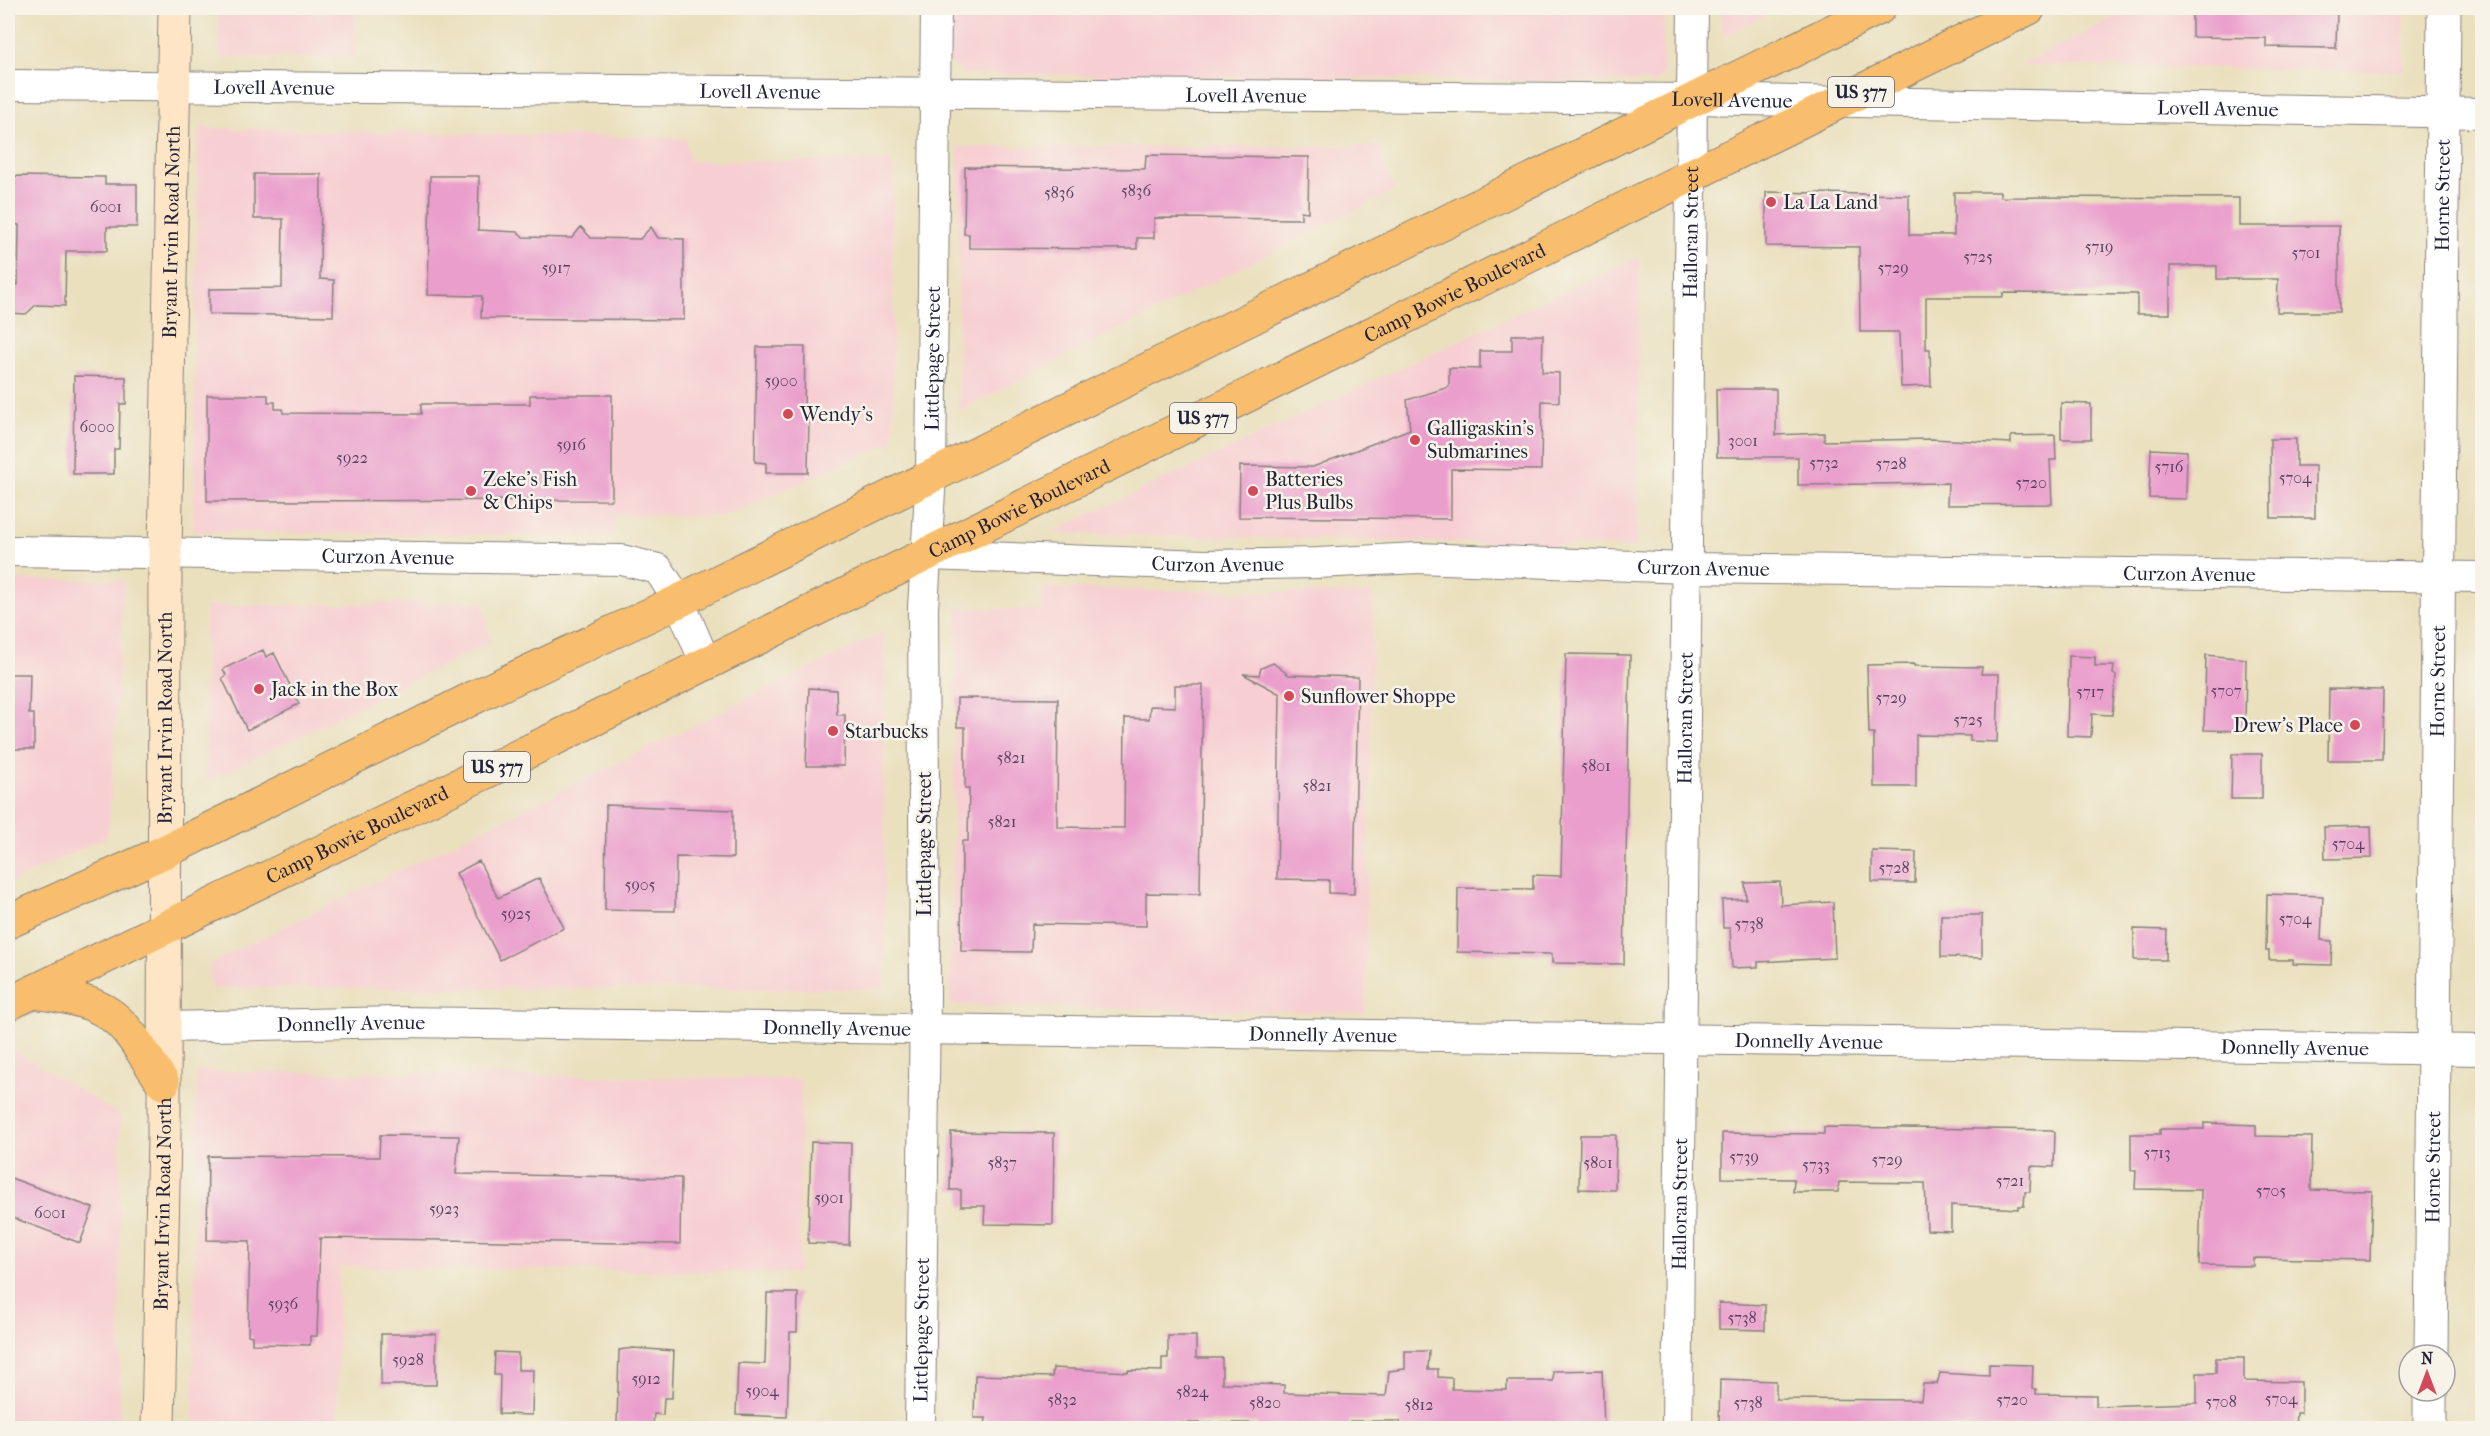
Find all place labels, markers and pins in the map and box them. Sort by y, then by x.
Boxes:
place label: La La Land [1783,191,1879,214]
marker: La La Land [1764,195,1778,209]
place label: Wendy's [799,403,873,426]
marker: Wendy's [781,407,795,421]
place label: Galligaskin's Submarines [1427,417,1534,463]
marker: Galligaskin's Submarines [1408,433,1422,447]
place label: Zeke's Fish & Chips [483,468,578,514]
place label: Batteries Plus Bulbs [1265,468,1353,514]
marker: Zeke's Fish & Chips [464,484,478,498]
marker: Batteries Plus Bulbs [1246,484,1260,498]
place label: Jack in the Box [269,678,399,701]
marker: Jack in the Box [252,682,266,696]
place label: Sunflower Shoppe [1301,685,1456,708]
marker: Sunflower Shoppe [1282,689,1296,703]
place label: Drew's Place [2233,714,2343,737]
marker: Drew's Place [2348,718,2362,732]
place label: Starbucks [845,720,928,743]
marker: Starbucks [826,724,840,738]

